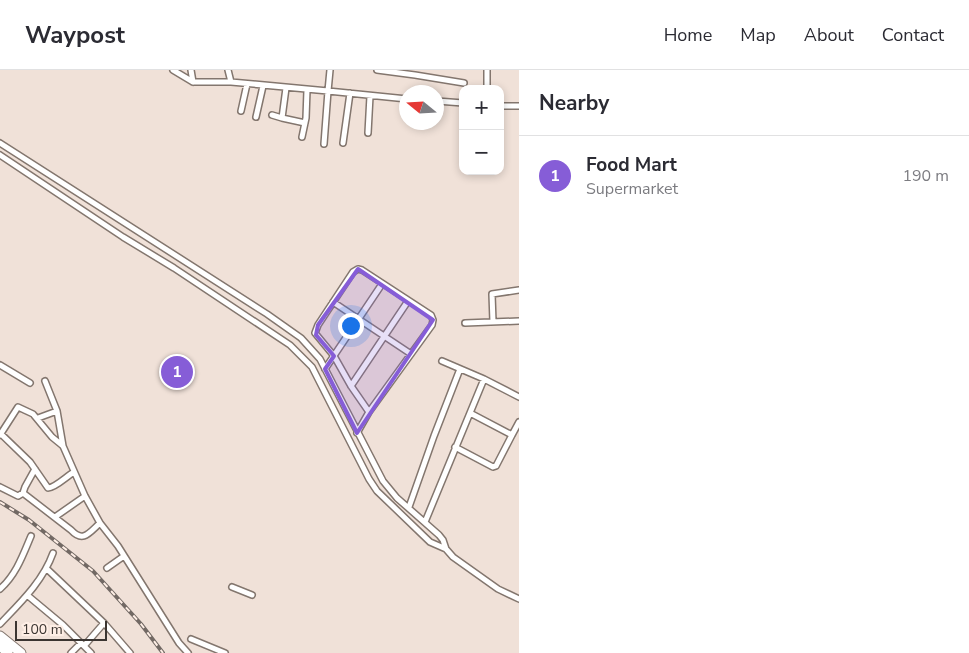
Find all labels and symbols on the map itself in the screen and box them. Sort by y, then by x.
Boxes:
north arrow [399,85,444,130]
your location [338,313,364,339]
pin: 1 [161,353,193,391]
scale bar [15,618,108,641]

